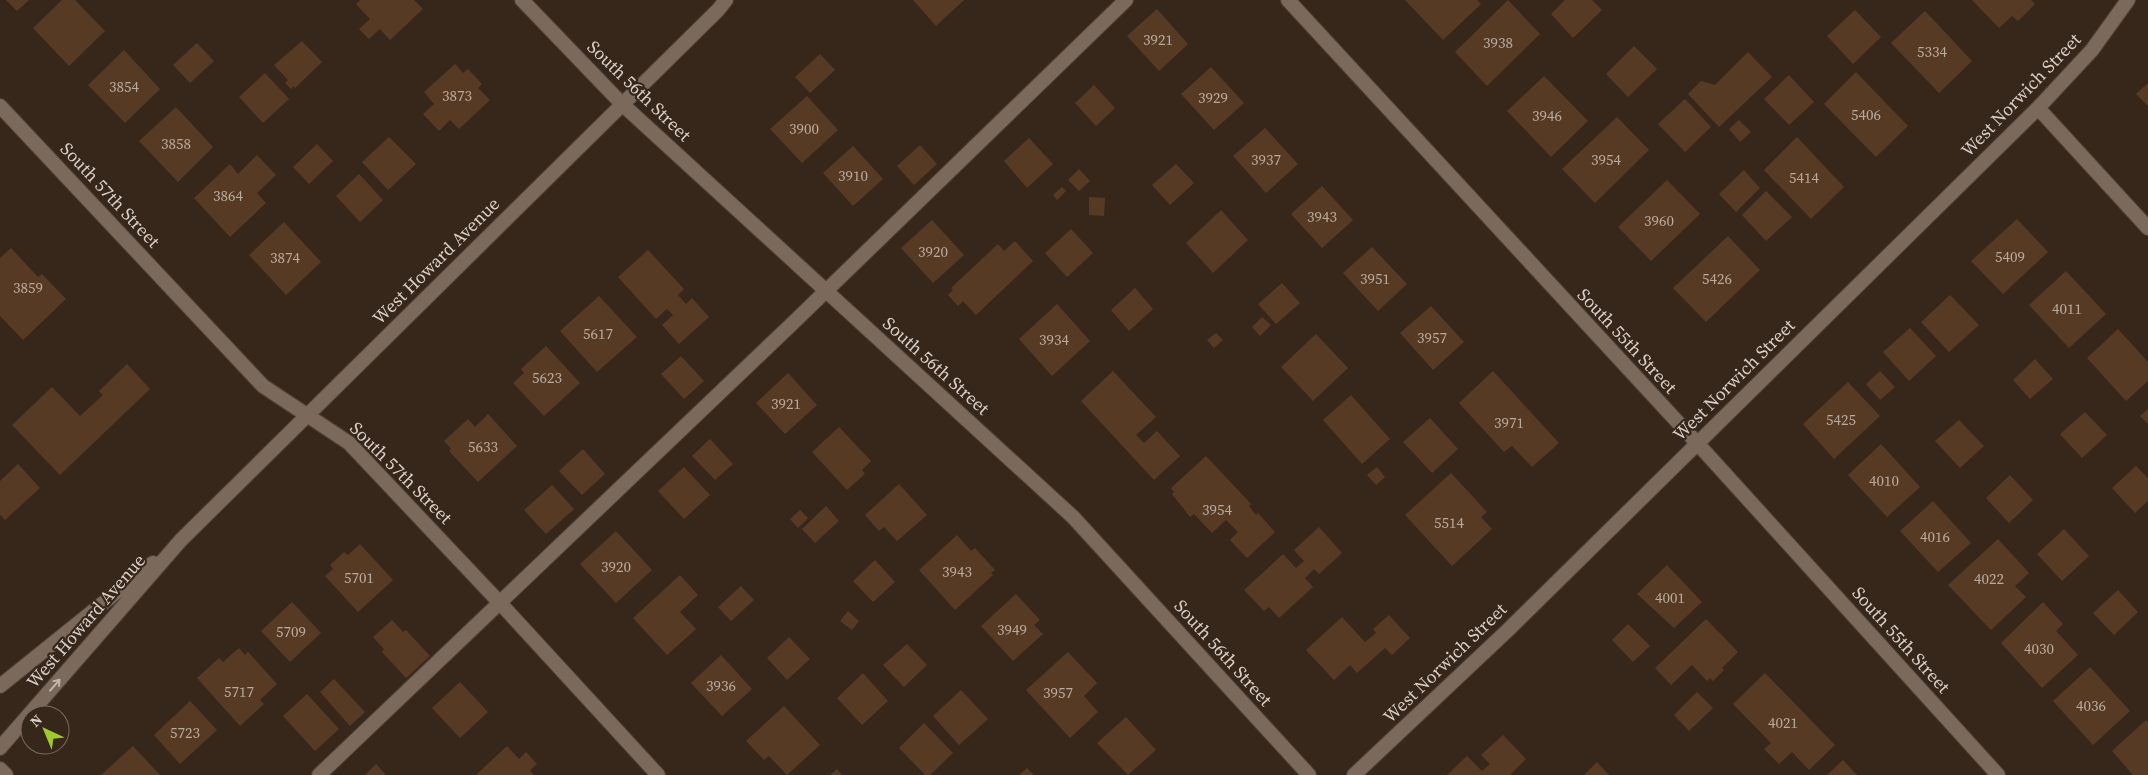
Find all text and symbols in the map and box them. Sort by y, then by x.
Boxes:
street label: West Norwich Street [1955,27,2086,162]
house number: 3921 [1143,29,1173,50]
house number: 3938 [1483,32,1513,53]
street label: South 56th Street [582,35,697,147]
house number: 5334 [1917,41,1947,62]
house number: 3854 [109,76,139,97]
house number: 3873 [442,85,472,106]
house number: 3929 [1198,87,1228,108]
house number: 5406 [1851,104,1881,125]
house number: 3946 [1532,105,1562,126]
house number: 3900 [789,118,819,139]
house number: 3858 [161,133,191,154]
street label: South 57th Street [55,137,166,253]
house number: 3937 [1251,149,1281,170]
house number: 3954 [1591,149,1621,170]
house number: 3910 [838,165,868,186]
house number: 5414 [1789,167,1819,188]
house number: 3864 [213,185,243,206]
street label: West Howard Avenue [367,192,505,330]
house number: 3943 [1307,206,1337,227]
house number: 3960 [1644,210,1674,231]
house number: 3920 [918,241,948,262]
house number: 5409 [1995,246,2025,267]
house number: 3874 [270,247,300,268]
house number: 3951 [1360,268,1390,289]
house number: 5426 [1702,268,1732,289]
house number: 3859 [13,277,43,298]
street label: South 55th Street [1572,283,1683,399]
house number: 4011 [2052,298,2082,319]
street label: South 56th Street [878,311,995,420]
street label: West Norwich Street [1667,313,1800,446]
house number: 5617 [583,323,613,344]
house number: 3957 [1417,327,1447,348]
house number: 3934 [1039,329,1069,350]
house number: 5623 [532,367,562,388]
house number: 3921 [771,393,801,414]
house number: 5425 [1826,409,1856,430]
house number: 3971 [1494,412,1524,433]
street label: South 57th Street [345,416,458,530]
house number: 5633 [468,436,498,457]
house number: 4010 [1869,470,1899,491]
house number: 3954 [1202,499,1232,520]
house number: 5514 [1434,512,1464,533]
house number: 4016 [1920,526,1950,547]
street label: West Howard Avenue [20,548,151,693]
house number: 3920 [601,556,631,577]
house number: 3943 [942,561,972,582]
house number: 5701 [344,567,374,588]
house number: 4022 [1974,568,2004,589]
street label: South 55th Street [1847,581,1956,699]
house number: 4001 [1655,587,1685,608]
street label: South 56th Street [1169,594,1278,712]
street label: West Norwich Street [1377,597,1512,728]
house number: 3949 [997,619,1027,640]
house number: 5709 [276,621,306,642]
house number: 4030 [2024,638,2054,659]
house number: 3936 [706,675,736,696]
one-way arrow [49,679,61,692]
house number: 5717 [224,681,254,702]
house number: 3957 [1043,682,1073,703]
house number: 4036 [2076,695,2106,716]
north arrow [20,705,70,755]
text: N [25,710,47,731]
house number: 4021 [1768,712,1798,733]
house number: 5723 [170,722,200,743]

